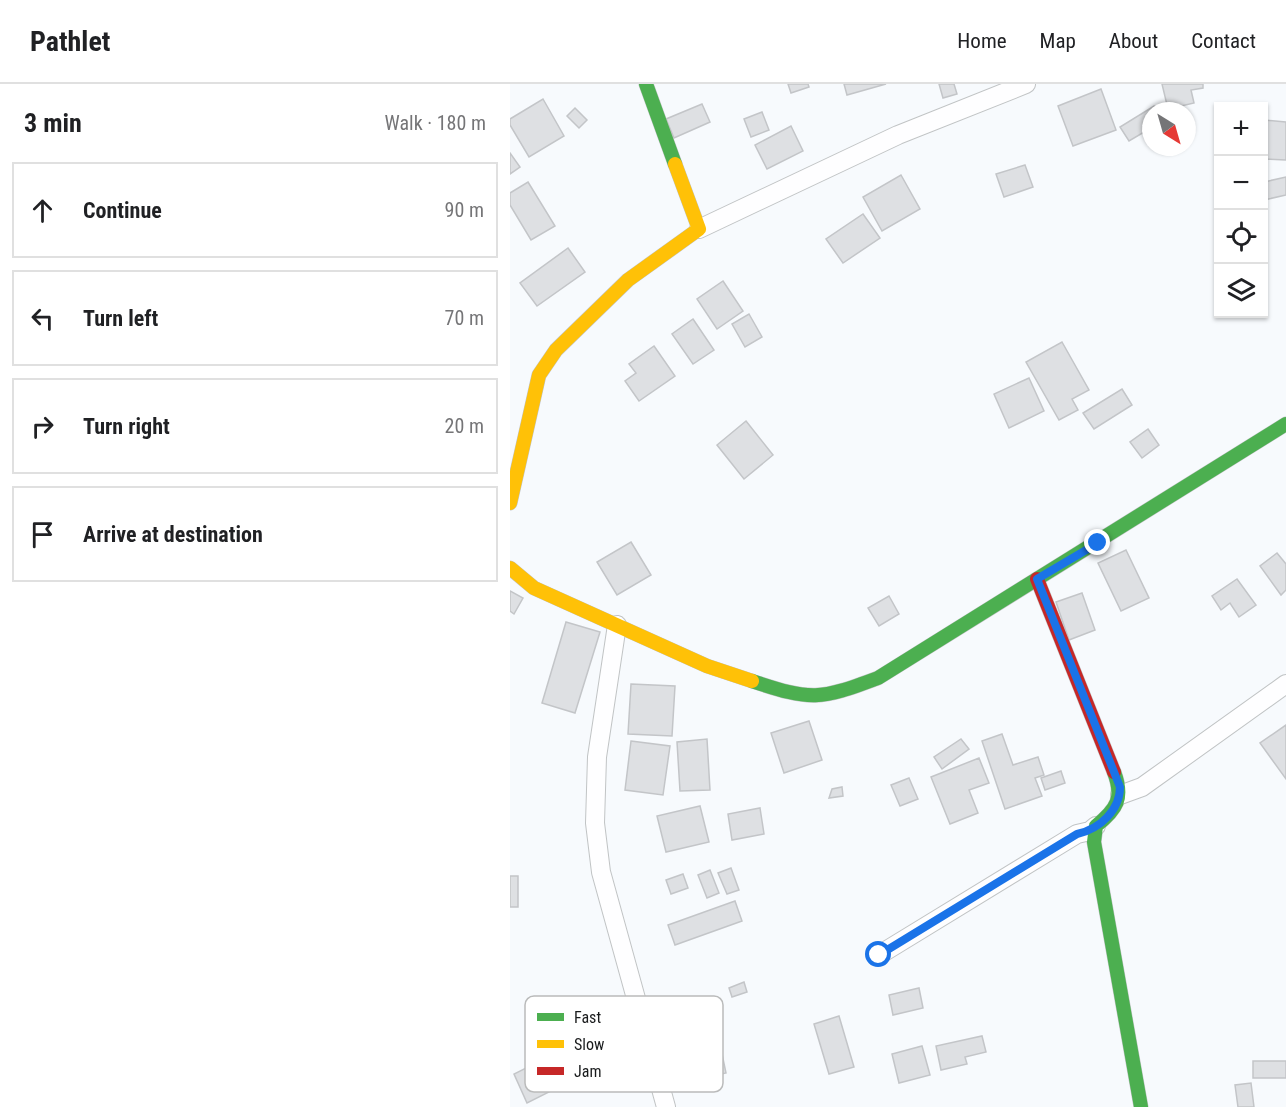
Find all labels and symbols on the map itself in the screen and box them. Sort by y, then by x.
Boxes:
north arrow [1142,102,1196,156]
route end [1084,529,1110,555]
route start [865,941,891,967]
legend [525,996,723,1092]
text: Fast [574,1008,601,1027]
text: Slow [574,1035,604,1054]
text: Jam [574,1062,601,1081]

